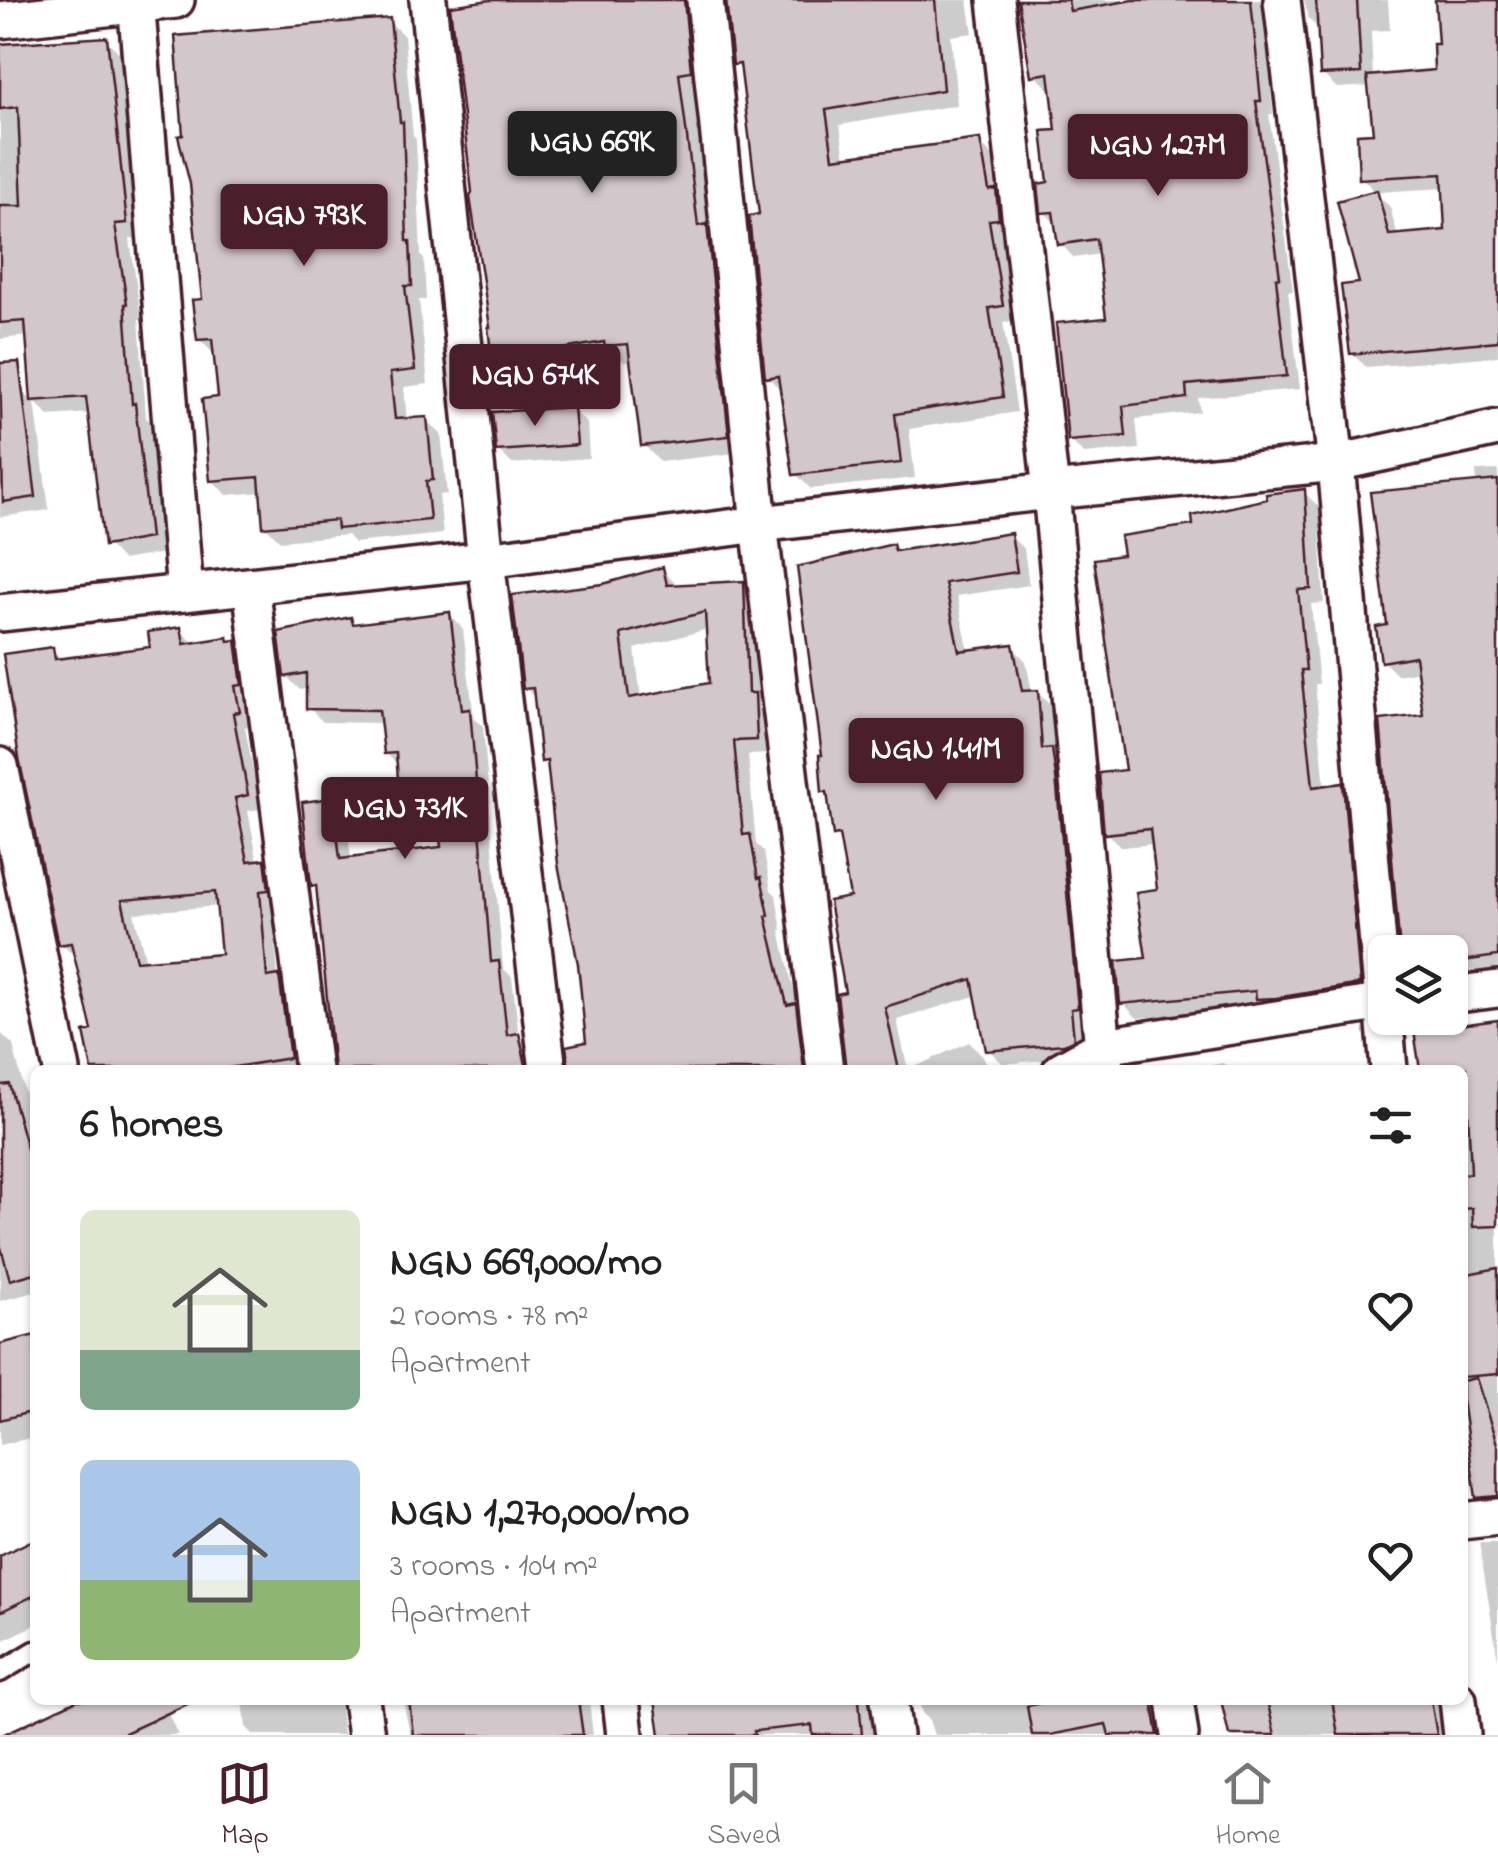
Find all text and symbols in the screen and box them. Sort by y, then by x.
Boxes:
pin: NGN 669K [489,111,695,196]
pin: NGN 1.27M [1044,114,1272,199]
text: NGN 669K [530,120,654,167]
text: NGN 1.27M [1090,123,1226,170]
pin: NGN 793K [201,184,407,269]
text: NGN 793K [243,193,365,240]
pin: NGN 674K [432,344,638,429]
text: NGN 674K [471,353,599,400]
pin: NGN 1.41M [822,718,1050,803]
text: NGN 1.41M [871,727,1001,774]
pin: NGN 731K [302,777,508,862]
text: NGN 731K [343,786,467,833]
map controls [1368,935,1468,1035]
button: layers [1368,935,1468,1035]
text: 6 homes [80,1095,224,1156]
icon: filters [1363,1098,1418,1153]
text: NGN 669,000/mo [390,1233,662,1294]
icon: home [160,1250,280,1370]
icon: heart [1363,1283,1418,1338]
text: 2 rooms · 78 m² [390,1294,589,1341]
text: Apartment [390,1341,531,1388]
text: NGN 1,270,000/mo [390,1483,690,1544]
icon: home [160,1500,280,1620]
icon: heart [1363,1533,1418,1588]
text: 3 rooms · 104 m² [390,1544,598,1591]
text: Apartment [390,1591,531,1638]
tab: Map [217,1756,272,1857]
tab: Saved [707,1756,780,1857]
tab: Home [1215,1756,1281,1857]

